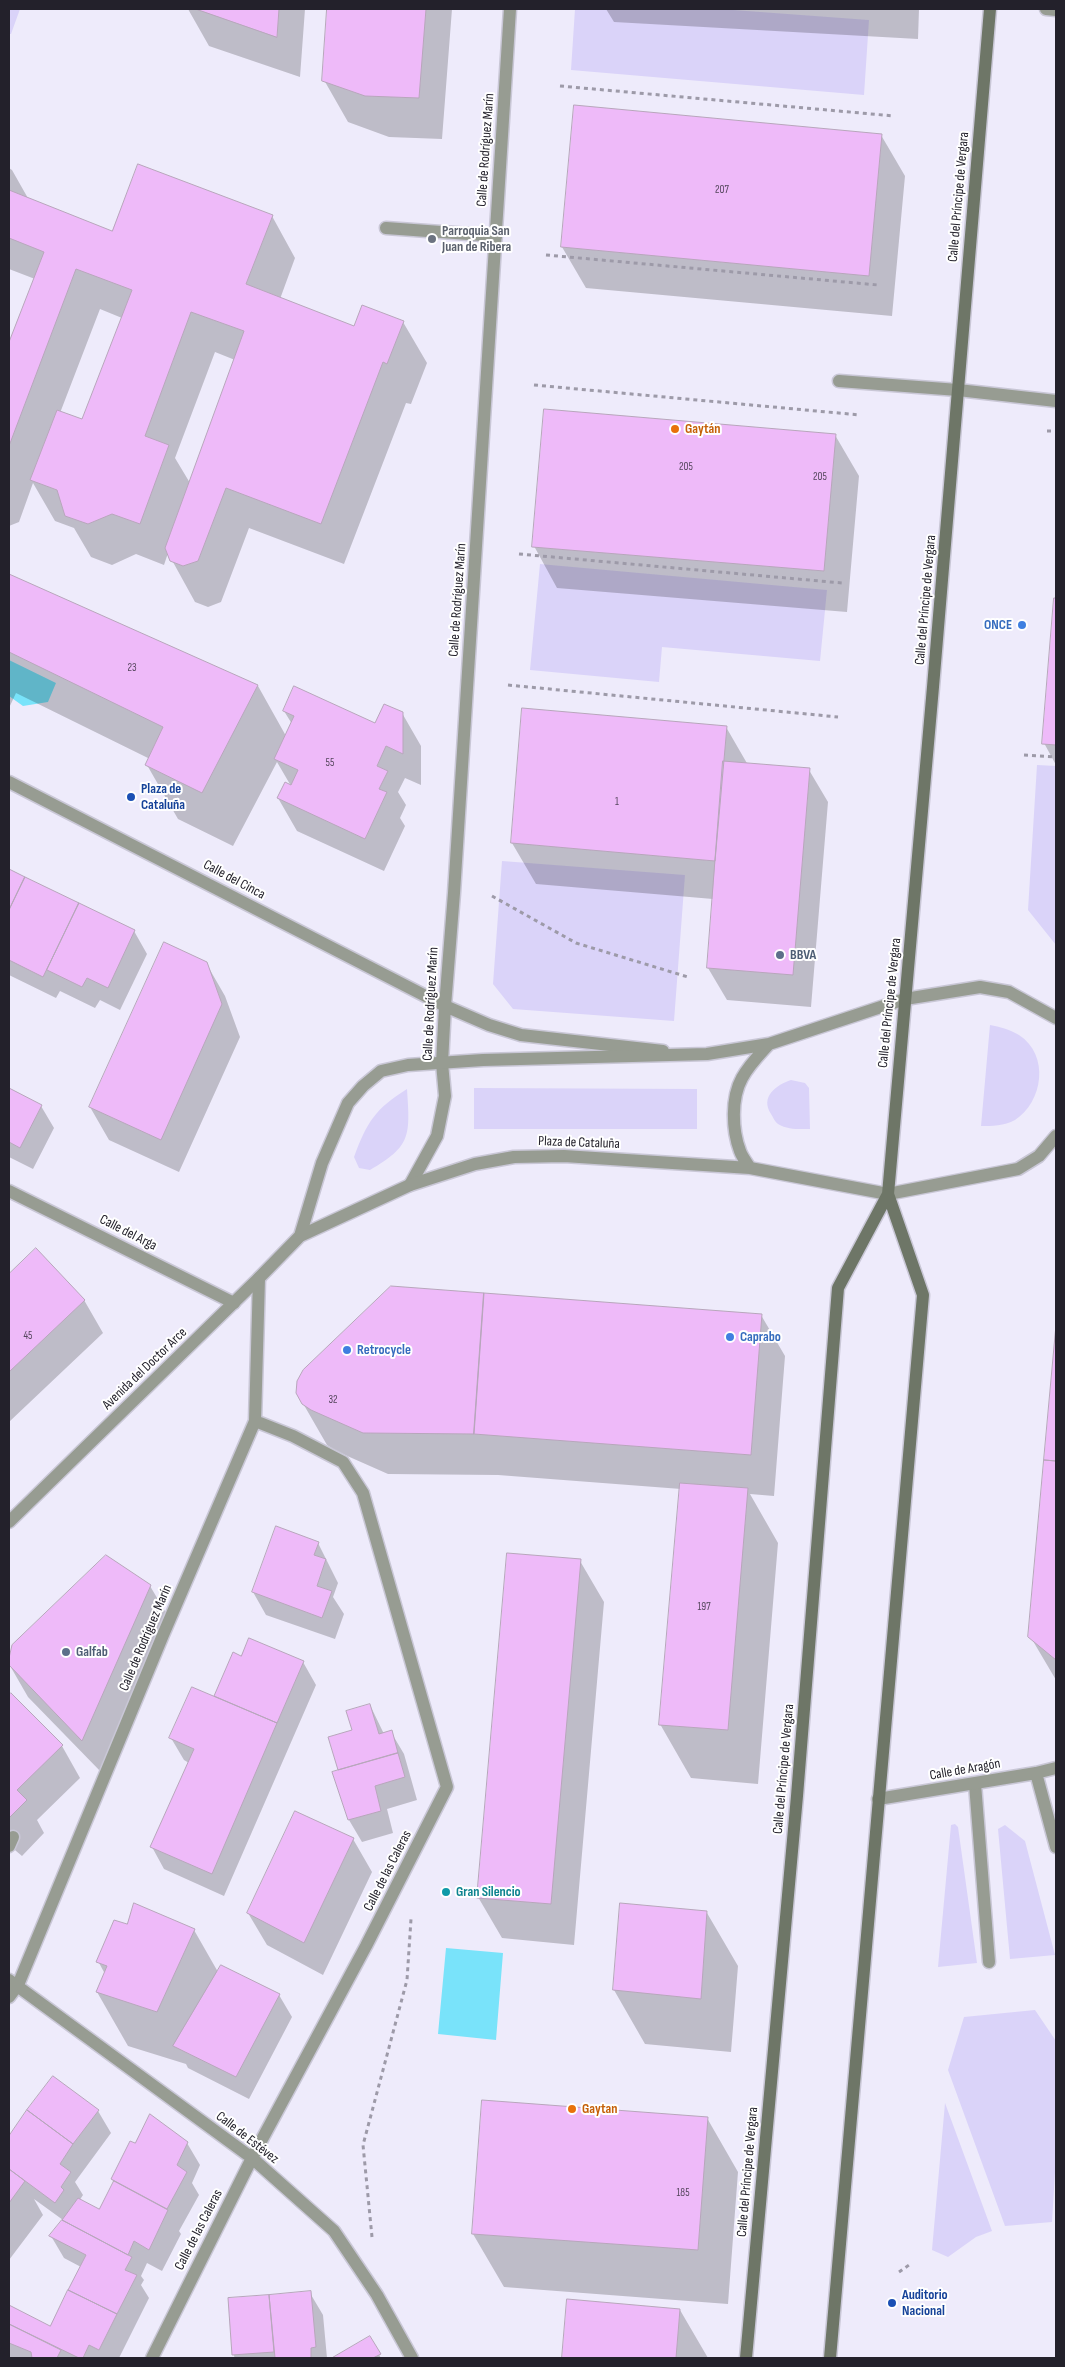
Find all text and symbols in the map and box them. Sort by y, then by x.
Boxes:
street label: Calle de Rodríguez Marín [474,93,498,207]
street label: Calle del Príncipe de Vergara [945,131,973,263]
house number: 207 [715,183,729,197]
place label: Parroquia San Juan de Ribera [442,223,511,256]
marker: Parroquia San Juan de Ribera [426,233,438,245]
place label: Gaytán [685,421,720,437]
marker: Gaytán [669,423,681,435]
house number: 205 [679,460,693,474]
house number: 205 [813,470,827,484]
street label: Calle del Príncipe de Vergara [912,534,940,666]
street label: Calle de Rodríguez Marín [446,543,470,657]
place label: ONCE [984,617,1012,633]
marker: ONCE [1016,619,1028,631]
house number: 23 [127,661,137,675]
house number: 55 [326,756,334,770]
place label: Plaza de Cataluña [141,781,185,814]
marker: Plaza de Cataluña [125,791,137,803]
house number: 1 [615,795,619,809]
street label: Calle del Cinca [200,857,268,903]
street label: Calle del Príncipe de Vergara [875,937,905,1069]
street label: Calle de Rodríguez Marín [420,947,442,1061]
place label: BBVA [790,947,816,963]
marker: BBVA [774,949,786,961]
street label: Plaza de Cataluña [538,1133,620,1153]
street label: Calle del Arga [97,1211,159,1255]
street label: Avenida del Doctor Arce [99,1324,191,1414]
house number: 45 [23,1329,33,1343]
place label: Caprabo [740,1329,781,1345]
marker: Caprabo [724,1331,736,1343]
place label: Retrocycle [357,1342,411,1358]
marker: Retrocycle [341,1344,353,1356]
house number: 32 [328,1393,338,1407]
street label: Calle de Rodríguez Marín [116,1582,176,1694]
house number: 197 [697,1600,711,1614]
place label: Galfab [76,1644,108,1660]
marker: Galfab [60,1646,72,1658]
street label: Calle del Príncipe de Vergara [770,1703,798,1835]
street label: Calle de Aragón [928,1756,1002,1784]
street label: Calle de las Caleras [360,1828,416,1914]
place label: Gran Silencio [456,1884,521,1900]
marker: Gran Silencio [440,1886,452,1898]
place label: Gaytan [582,2101,617,2117]
marker: Gaytan [566,2103,578,2115]
street label: Calle del Príncipe de Vergara [734,2106,762,2238]
street label: Calle de Estévez [212,2108,282,2168]
house number: 185 [676,2186,690,2200]
street label: Calle de las Caleras [171,2187,227,2273]
place label: Auditorio Nacional [902,2287,948,2320]
marker: Auditorio Nacional [886,2297,898,2309]

